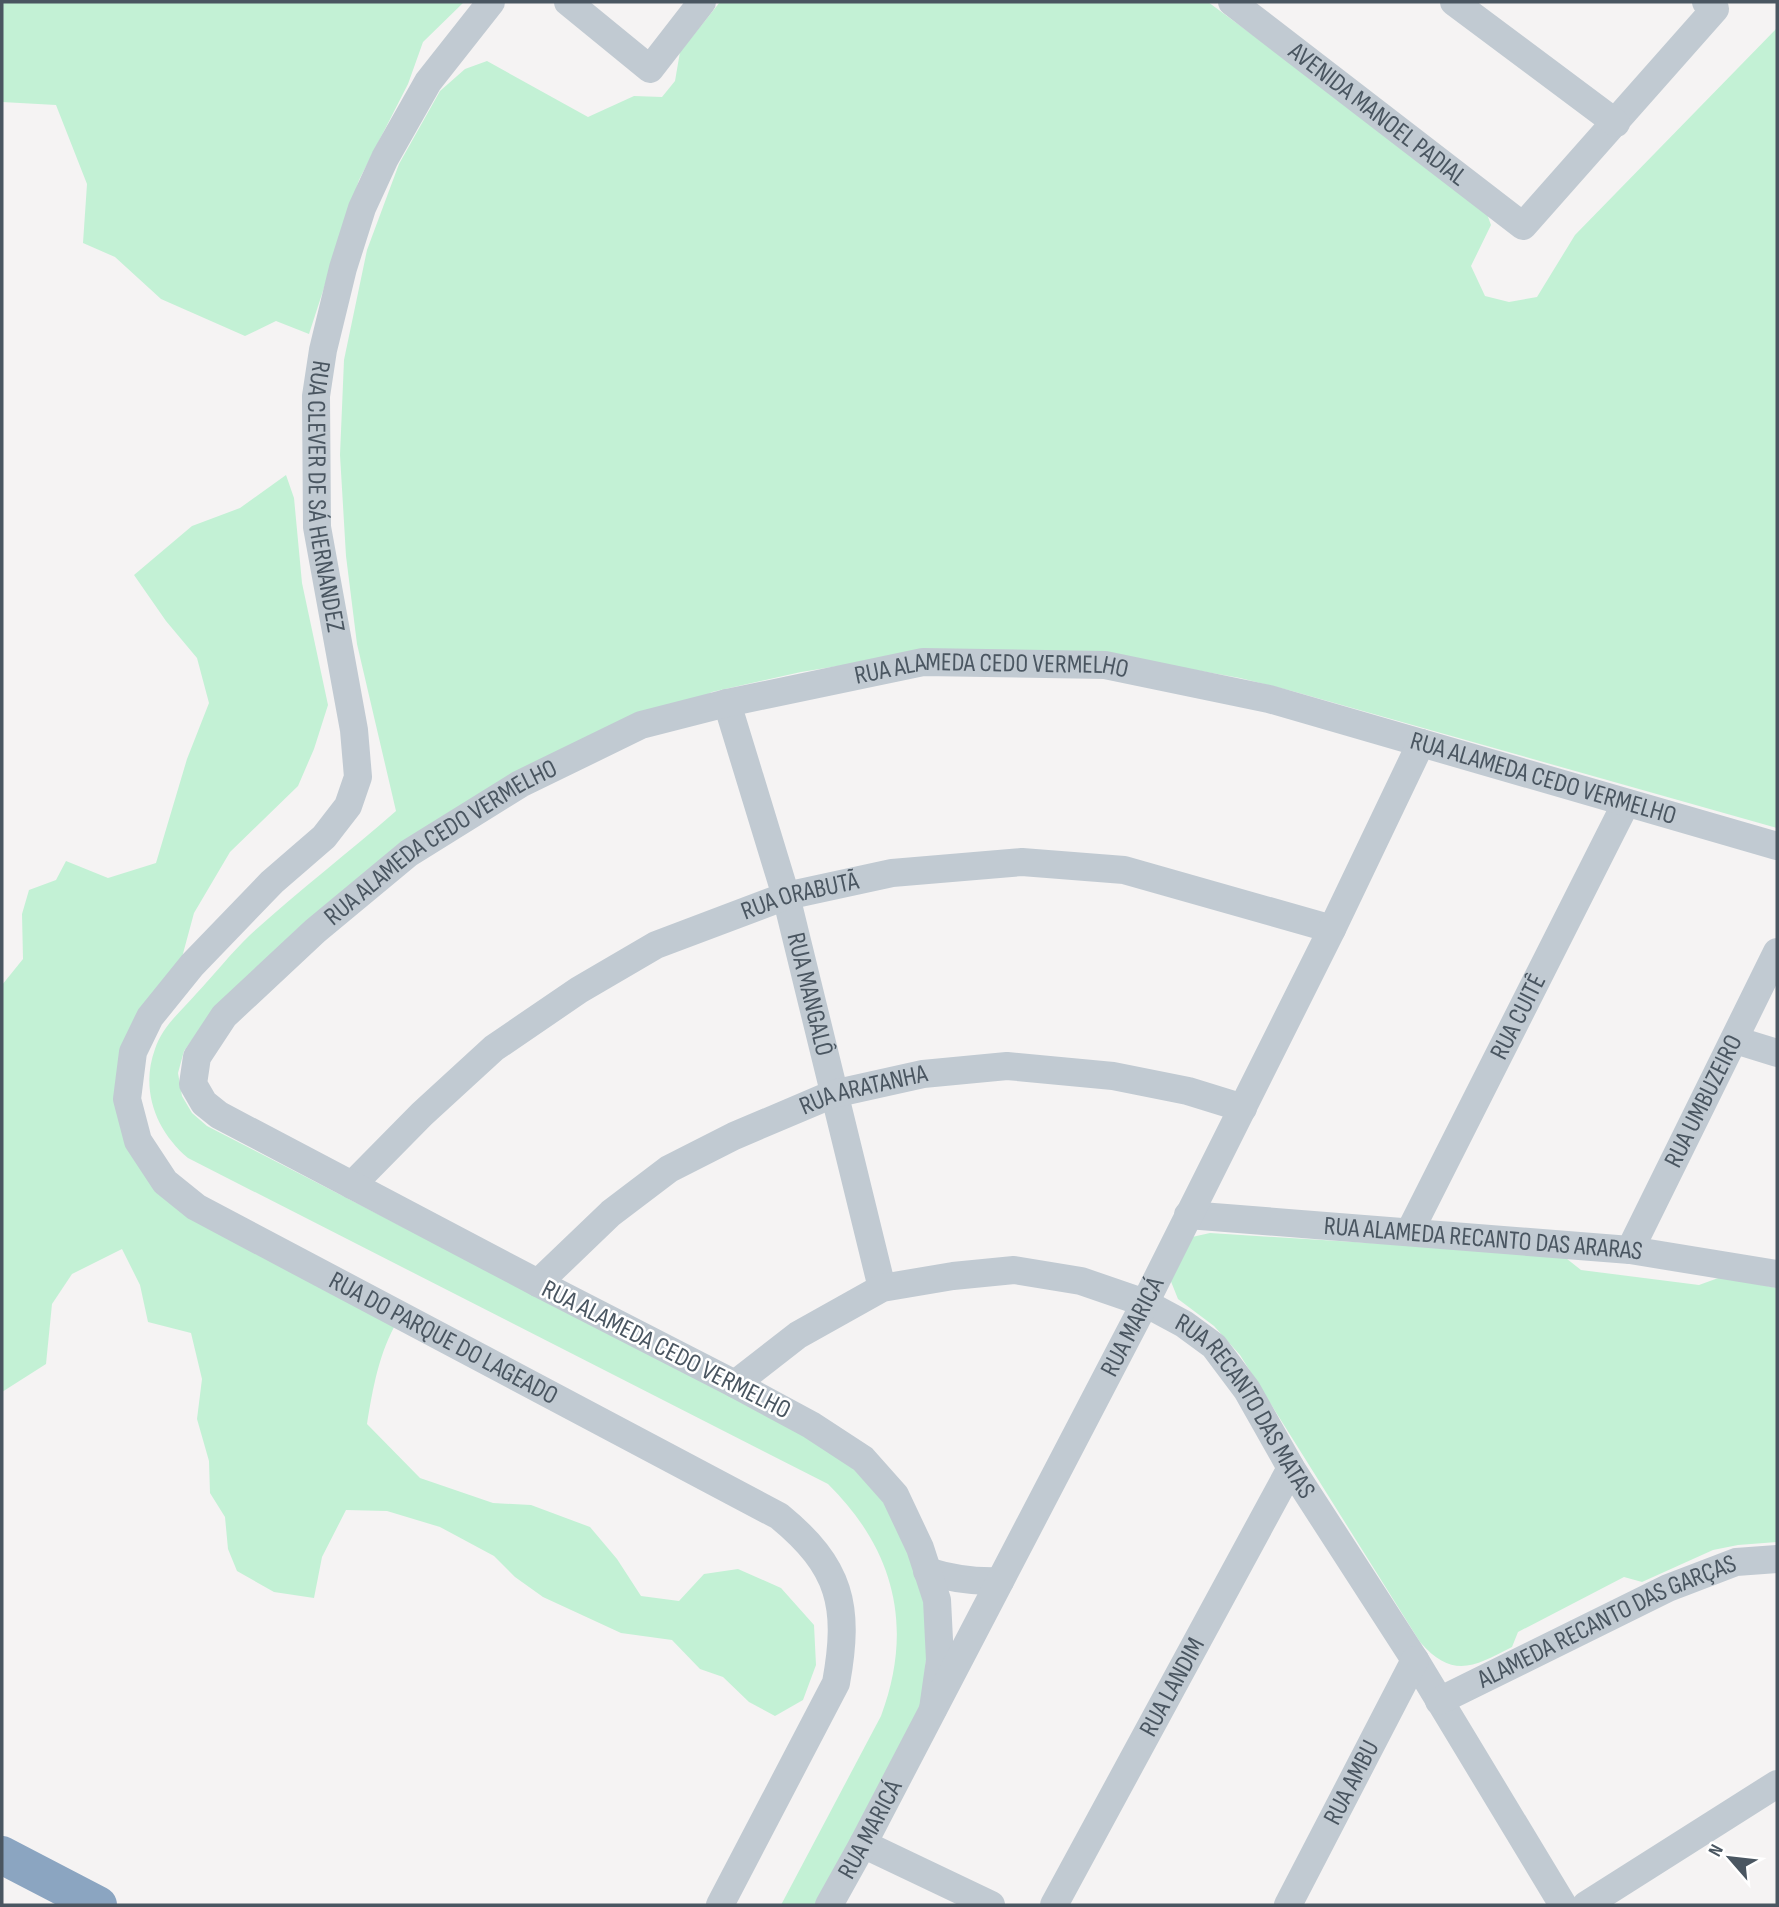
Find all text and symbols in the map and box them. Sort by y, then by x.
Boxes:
street label: AVENIDA MANOEL PADIAL [1282,35,1473,193]
street label: RUA CLEVER DE SÁ HERNANDEZ [301,358,351,635]
street label: RUA ALAMEDA CEDO VERMELHO [852,646,1131,691]
street label: RUA ALAMEDA CEDO VERMELHO [1407,725,1680,832]
street label: RUA ALAMEDA CEDO VERMELHO [318,753,562,932]
street label: RUA ORABUTÃ [737,865,862,927]
street label: RUA MANGALÔ [780,929,840,1059]
street label: RUA CUITÊ [1484,969,1553,1065]
street label: RUA UMBUZEIRO [1658,1030,1749,1173]
street label: RUA ARATANHA [795,1058,931,1122]
street label: RUA ALAMEDA RECANTO DAS ARARAS [1323,1210,1645,1267]
street label: RUA DO PARQUE DO LAGEADO [324,1265,563,1411]
street label: RUA MARICÁ [1094,1271,1171,1382]
street label: RUA ALAMEDA CEDO VERMELHO [536,1274,796,1426]
street label: RUA RECANTO DAS MATAS [1170,1307,1322,1504]
street label: ALAMEDA RECANTO DAS GARÇAS [1471,1548,1741,1696]
street label: RUA LANDIM [1133,1632,1212,1742]
street label: RUA AMBU [1317,1735,1386,1830]
street label: RUA MARICÁ [831,1774,909,1884]
north arrow [1695,1823,1765,1893]
text: N [1704,1841,1729,1861]

